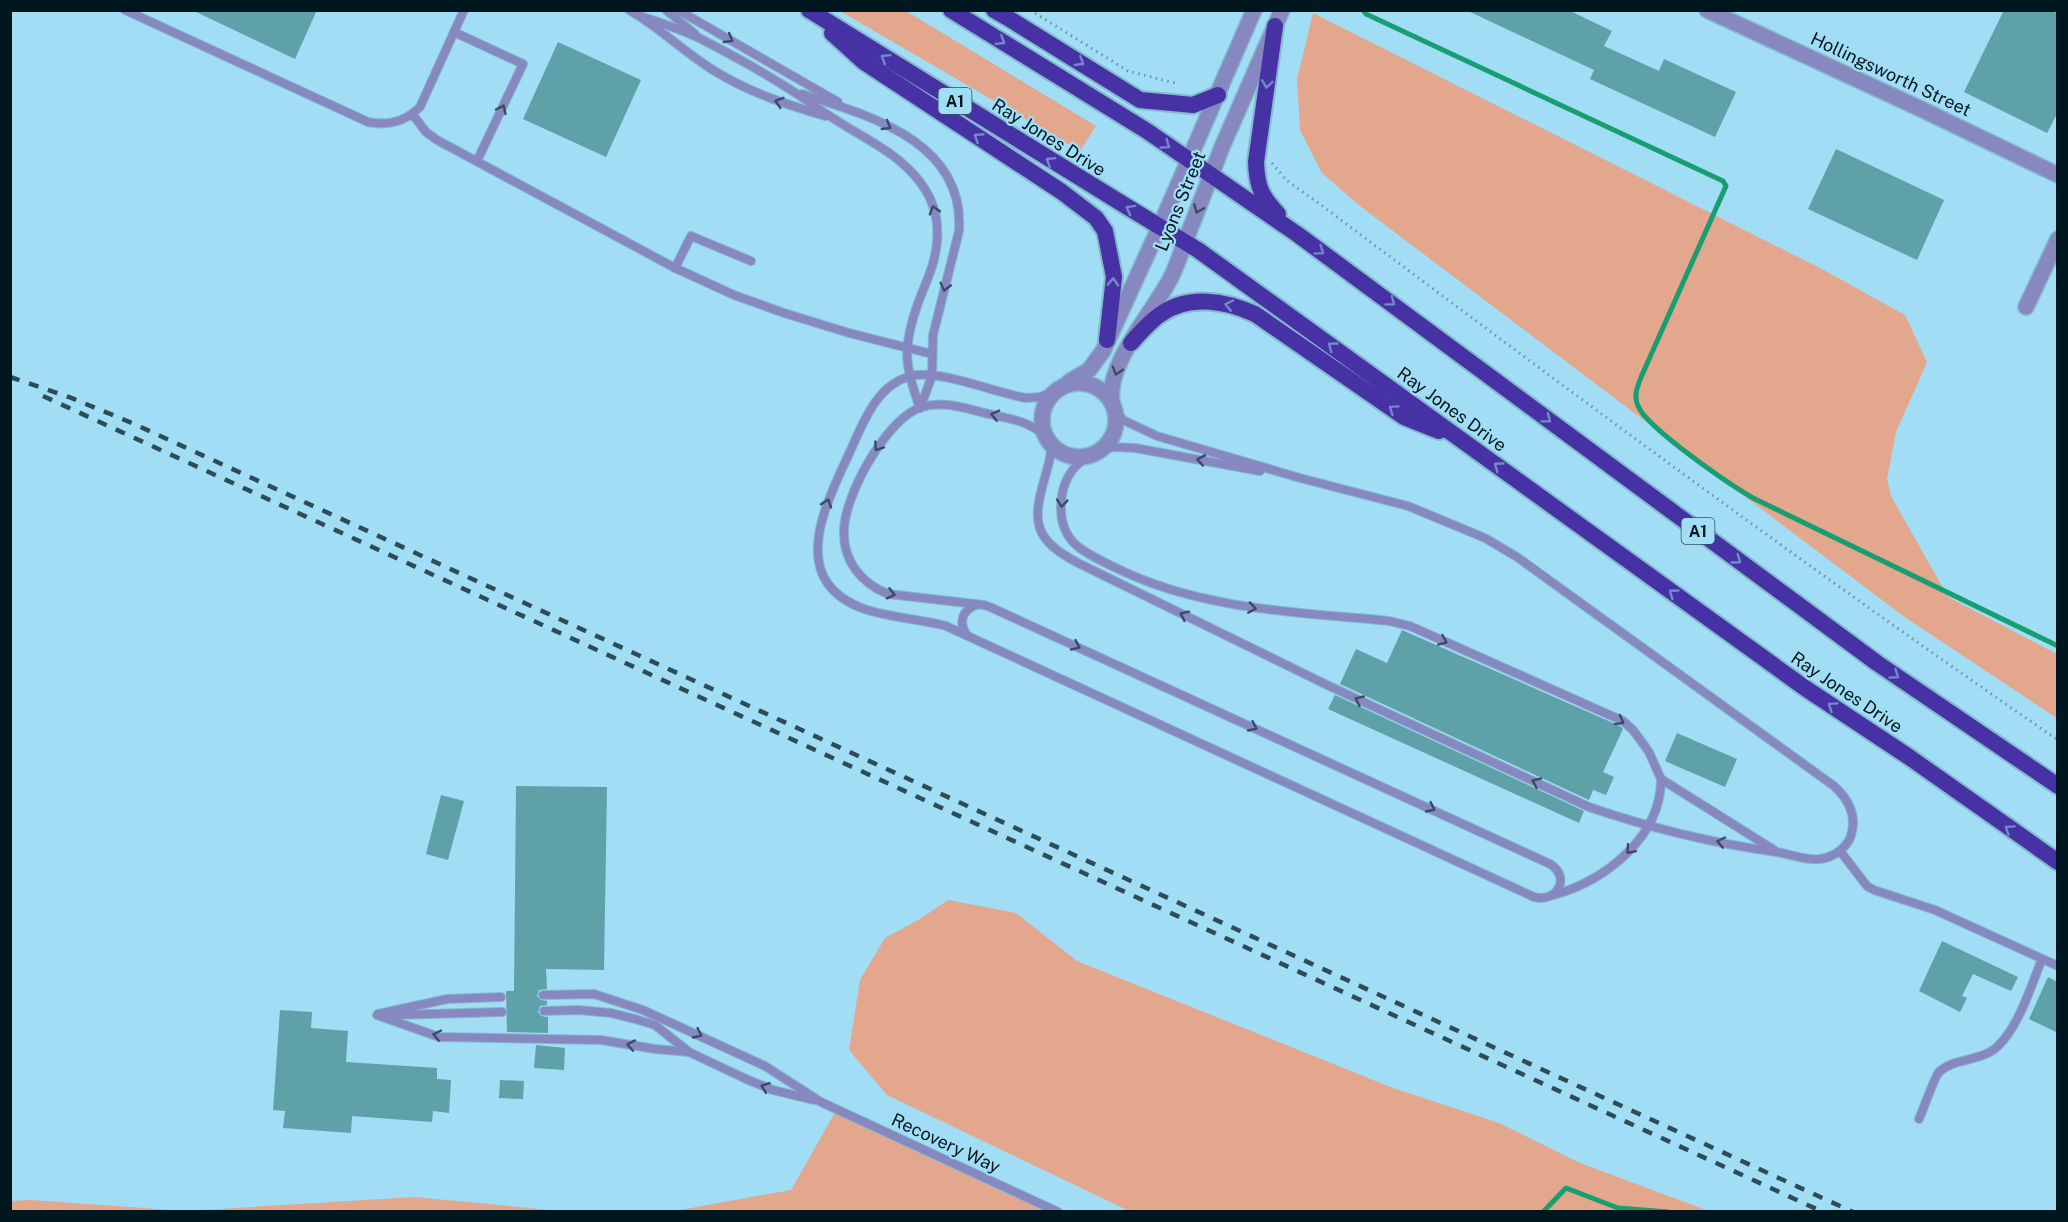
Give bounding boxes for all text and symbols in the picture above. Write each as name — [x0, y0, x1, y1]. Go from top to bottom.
street label: Hollingsworth Street — [1808, 28, 1974, 120]
one-way arrow — [723, 32, 733, 43]
one-way arrow — [995, 34, 1005, 46]
one-way arrow — [881, 53, 891, 65]
one-way arrow — [1074, 55, 1084, 67]
one-way arrow — [1261, 80, 1274, 89]
road number: A1 — [938, 88, 972, 114]
street label: Ray Jones Drive — [988, 94, 1110, 180]
one-way arrow — [774, 97, 785, 109]
one-way arrow — [494, 104, 506, 115]
one-way arrow — [881, 118, 891, 130]
one-way arrow — [974, 132, 984, 144]
one-way arrow — [1159, 138, 1170, 149]
street label: Lyons Street — [1150, 148, 1210, 254]
one-way arrow — [1046, 157, 1057, 168]
one-way arrow — [1193, 202, 1205, 213]
one-way arrow — [929, 205, 941, 216]
one-way arrow — [1126, 205, 1136, 216]
one-way arrow — [1314, 244, 1325, 255]
one-way arrow — [1106, 278, 1119, 287]
one-way arrow — [939, 282, 952, 292]
one-way arrow — [1384, 295, 1395, 306]
one-way arrow — [1224, 299, 1234, 312]
one-way arrow — [1328, 343, 1339, 354]
street label: Ray Jones Drive — [1393, 362, 1511, 456]
one-way arrow — [1112, 365, 1124, 376]
one-way arrow — [1388, 405, 1399, 416]
one-way arrow — [990, 410, 1000, 423]
one-way arrow — [1541, 412, 1552, 423]
one-way arrow — [874, 440, 885, 451]
one-way arrow — [1196, 454, 1206, 467]
one-way arrow — [1493, 462, 1504, 473]
one-way arrow — [820, 498, 833, 509]
one-way arrow — [1056, 498, 1069, 507]
road number: A1 — [1682, 518, 1714, 544]
one-way arrow — [1731, 553, 1742, 564]
one-way arrow — [886, 586, 896, 599]
one-way arrow — [1668, 589, 1679, 600]
one-way arrow — [1247, 601, 1257, 613]
one-way arrow — [1179, 610, 1190, 622]
one-way arrow — [1436, 634, 1447, 646]
one-way arrow — [1069, 639, 1080, 651]
street label: Ray Jones Drive — [1787, 647, 1907, 737]
one-way arrow — [1888, 668, 1899, 679]
one-way arrow — [1355, 695, 1366, 707]
one-way arrow — [1827, 702, 1838, 713]
one-way arrow — [1614, 714, 1624, 725]
one-way arrow — [1247, 720, 1258, 732]
one-way arrow — [1532, 778, 1543, 790]
one-way arrow — [1424, 801, 1435, 813]
one-way arrow — [2005, 825, 2016, 836]
one-way arrow — [1716, 837, 1726, 850]
one-way arrow — [1626, 843, 1637, 853]
one-way arrow — [692, 1027, 703, 1039]
one-way arrow — [432, 1029, 442, 1042]
one-way arrow — [626, 1039, 636, 1052]
one-way arrow — [760, 1081, 771, 1094]
street label: Recovery Way — [888, 1109, 1004, 1177]

